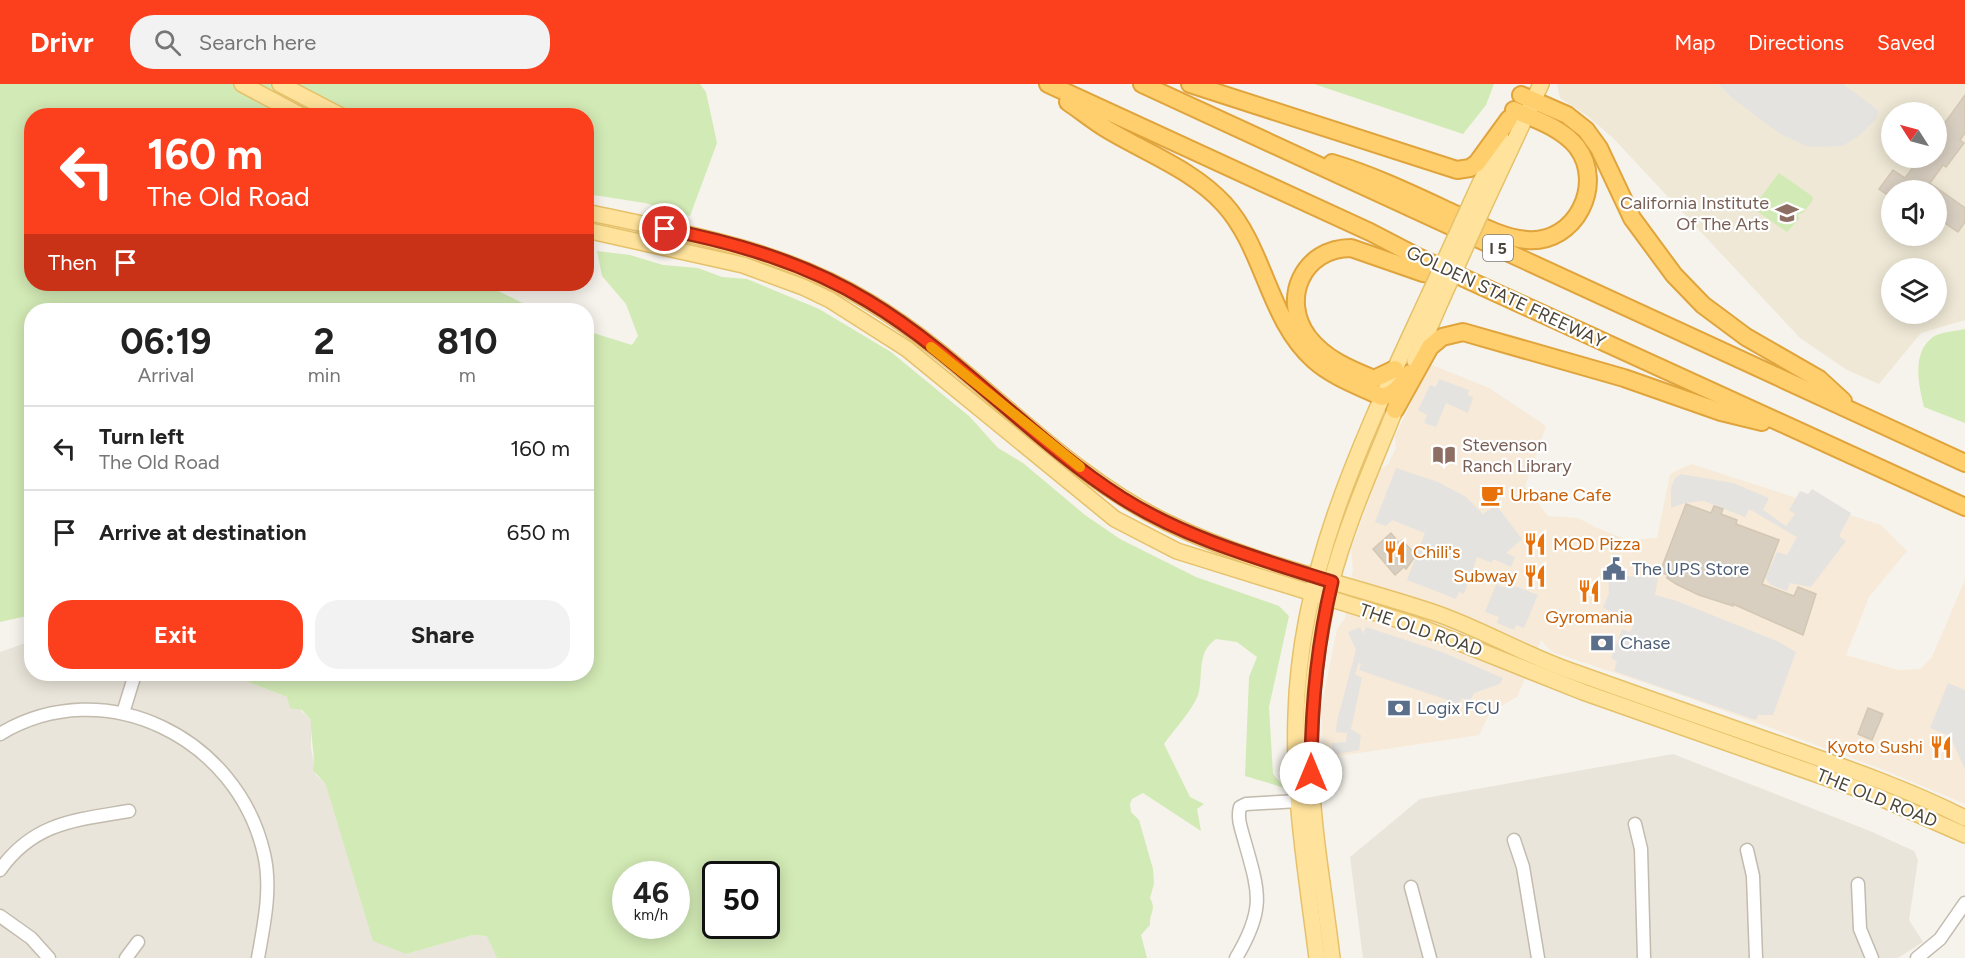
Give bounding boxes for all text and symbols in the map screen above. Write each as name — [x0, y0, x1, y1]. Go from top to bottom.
search box — [130, 15, 550, 69]
text: Drivr — [30, 25, 94, 59]
icon: search — [151, 26, 184, 59]
text: Search here — [199, 29, 316, 56]
text: Map — [1674, 30, 1715, 55]
text: Directions — [1748, 30, 1844, 55]
text: Saved — [1877, 30, 1935, 55]
north arrow — [1881, 102, 1947, 168]
map controls — [1881, 102, 1947, 324]
text: 160 m — [147, 129, 263, 180]
icon: left — [48, 132, 126, 210]
text: The Old Road — [147, 180, 310, 213]
button: sound — [1881, 180, 1947, 246]
place label: California Institute Of The Arts — [1620, 192, 1769, 235]
school or university icon: California Institute Of The Arts — [1774, 200, 1800, 226]
pin — [639, 203, 690, 254]
icon: arrive — [648, 212, 681, 245]
road number: I 5 — [1483, 235, 1513, 261]
street label: GOLDEN STATE FREEWAY — [1403, 241, 1609, 353]
icon: arrive — [109, 246, 142, 279]
text: Then — [48, 249, 97, 276]
button: layers — [1881, 258, 1947, 324]
text: 06:19 — [120, 320, 211, 363]
text: 2 — [314, 320, 335, 363]
text: 810 — [437, 320, 498, 363]
text: Arrival — [138, 363, 194, 387]
text: min — [308, 363, 341, 387]
text: m — [459, 363, 476, 387]
text: Turn left — [99, 423, 185, 450]
icon: left — [48, 432, 81, 465]
place label: Stevenson Ranch Library — [1462, 434, 1572, 477]
text: 160 m — [510, 435, 570, 462]
library icon: Stevenson Ranch Library — [1431, 442, 1457, 468]
text: The Old Road — [99, 450, 220, 474]
cafe icon: Urbane Cafe — [1479, 482, 1505, 508]
place label: Urbane Cafe — [1510, 484, 1612, 506]
icon: arrive — [48, 516, 81, 549]
text: Arrive at destination — [99, 519, 307, 546]
text: 650 m — [507, 519, 570, 546]
restaurant icon: MOD Pizza — [1522, 531, 1548, 557]
place label: MOD Pizza — [1553, 533, 1640, 555]
restaurant icon: Chili's — [1382, 539, 1408, 565]
place label: Chili's — [1413, 541, 1460, 563]
public building icon: The UPS Store — [1601, 556, 1627, 582]
place label: The UPS Store — [1632, 558, 1749, 580]
restaurant icon: Subway — [1522, 563, 1548, 589]
place label: Subway — [1453, 565, 1518, 587]
restaurant icon: Gyromania — [1576, 578, 1602, 604]
street label: THE OLD ROAD — [1357, 599, 1485, 661]
button: Exit — [48, 600, 303, 669]
button: Share — [315, 600, 570, 669]
place label: Gyromania — [1545, 606, 1633, 628]
bank icon: Chase — [1589, 630, 1615, 656]
place label: Chase — [1620, 632, 1671, 654]
bank icon: Logix FCU — [1386, 695, 1412, 721]
place label: Logix FCU — [1417, 697, 1500, 719]
restaurant icon: Kyoto Sushi — [1928, 734, 1954, 760]
place label: Kyoto Sushi — [1827, 736, 1923, 758]
position arrow — [1279, 741, 1343, 805]
street label: THE OLD ROAD — [1813, 764, 1941, 832]
speed limit sign: 50 — [702, 861, 780, 939]
text: 46 — [633, 874, 669, 911]
text: km/h — [634, 906, 668, 924]

